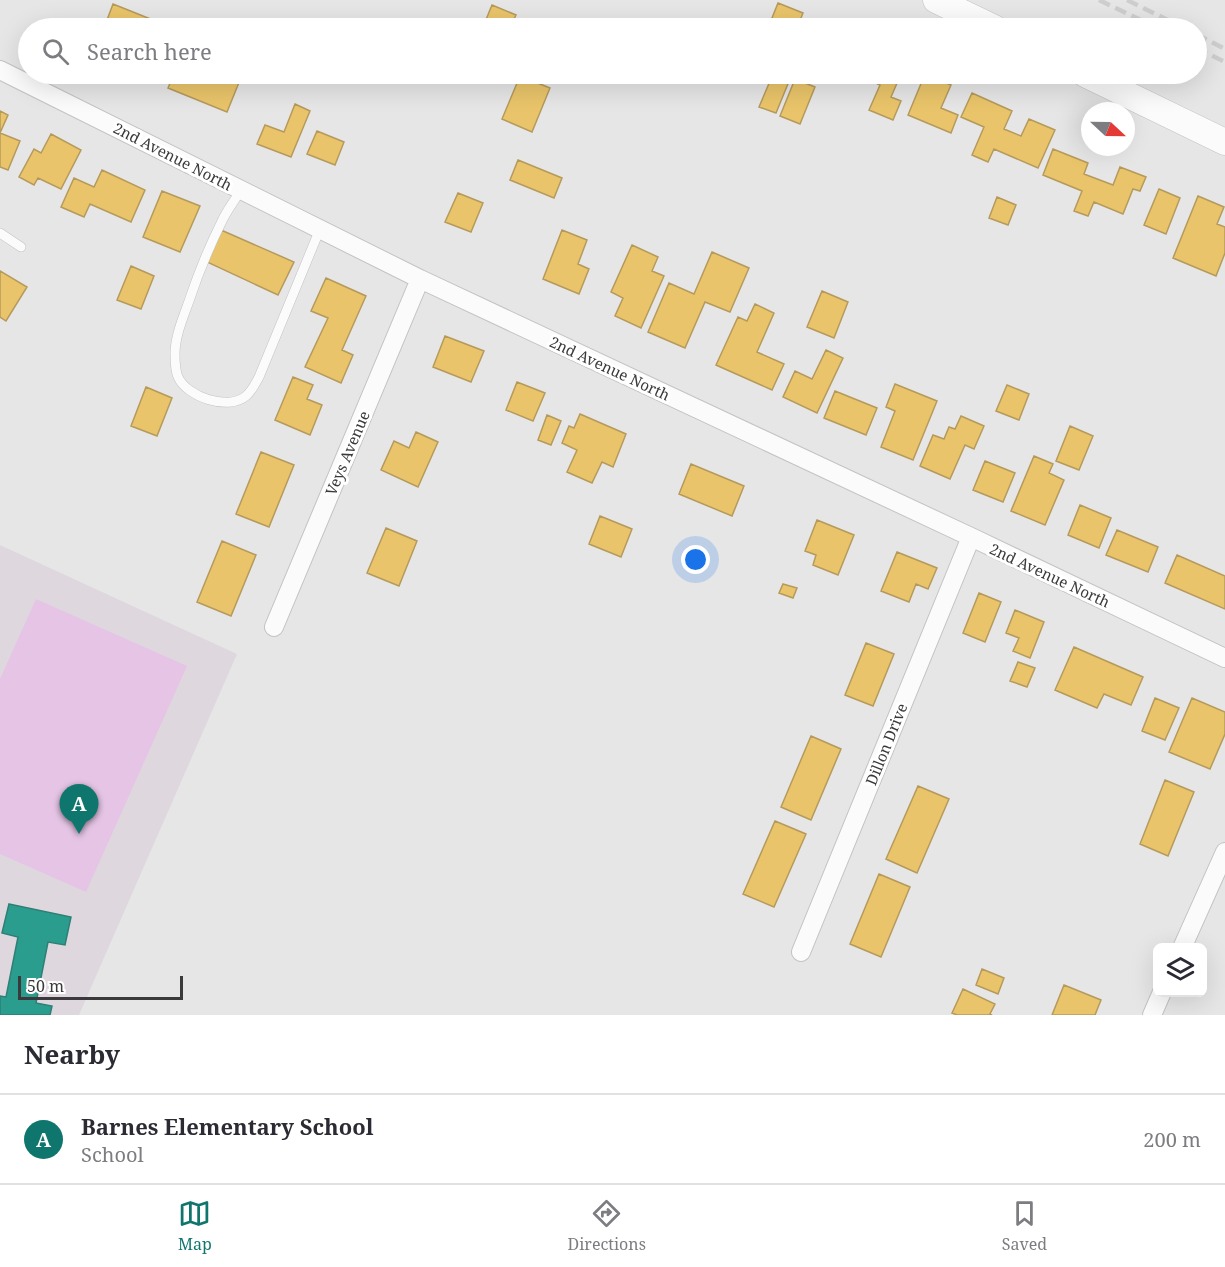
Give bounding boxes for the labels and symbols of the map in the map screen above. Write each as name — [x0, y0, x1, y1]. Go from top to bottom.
north arrow — [1081, 102, 1135, 156]
street label: 2nd Avenue North — [110, 117, 236, 195]
street label: 2nd Avenue North — [547, 331, 674, 405]
street label: Veys Avenue — [320, 408, 374, 498]
street label: 2nd Avenue North — [987, 538, 1114, 612]
your location — [681, 545, 710, 574]
street label: Dillon Drive — [860, 700, 912, 788]
pin: A — [60, 784, 98, 834]
scale bar — [18, 973, 183, 1000]

